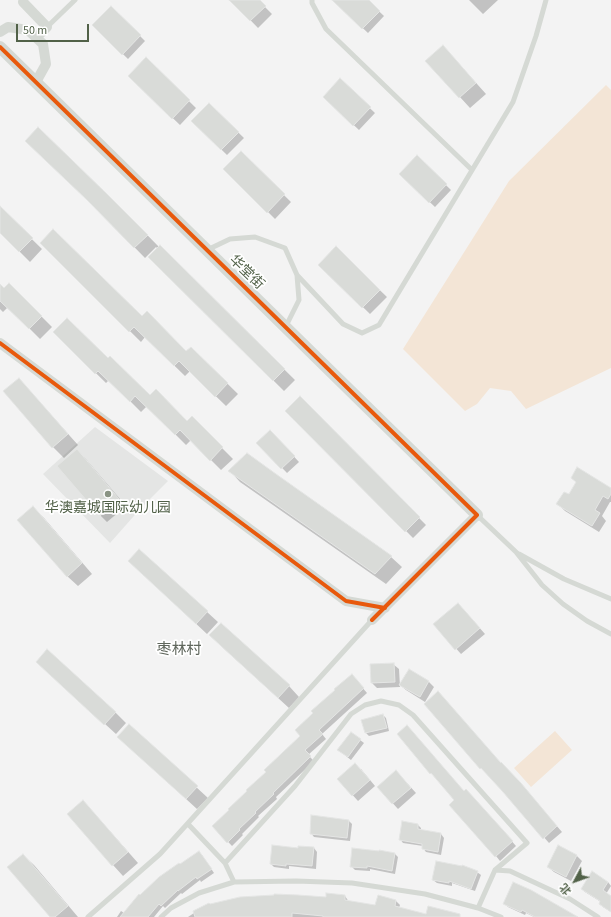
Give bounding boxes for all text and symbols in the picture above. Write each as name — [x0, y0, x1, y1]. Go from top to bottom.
scale bar — [18, 16, 91, 42]
text: 50 m — [23, 22, 47, 39]
street label: 华堂街 — [225, 252, 267, 294]
marker: 华澳嘉城国际幼儿园 — [103, 489, 113, 499]
place label: 华澳嘉城国际幼儿园 — [45, 501, 171, 517]
district label: 枣林村 — [157, 642, 201, 660]
north arrow — [555, 861, 595, 901]
text: 北 — [556, 880, 575, 898]

